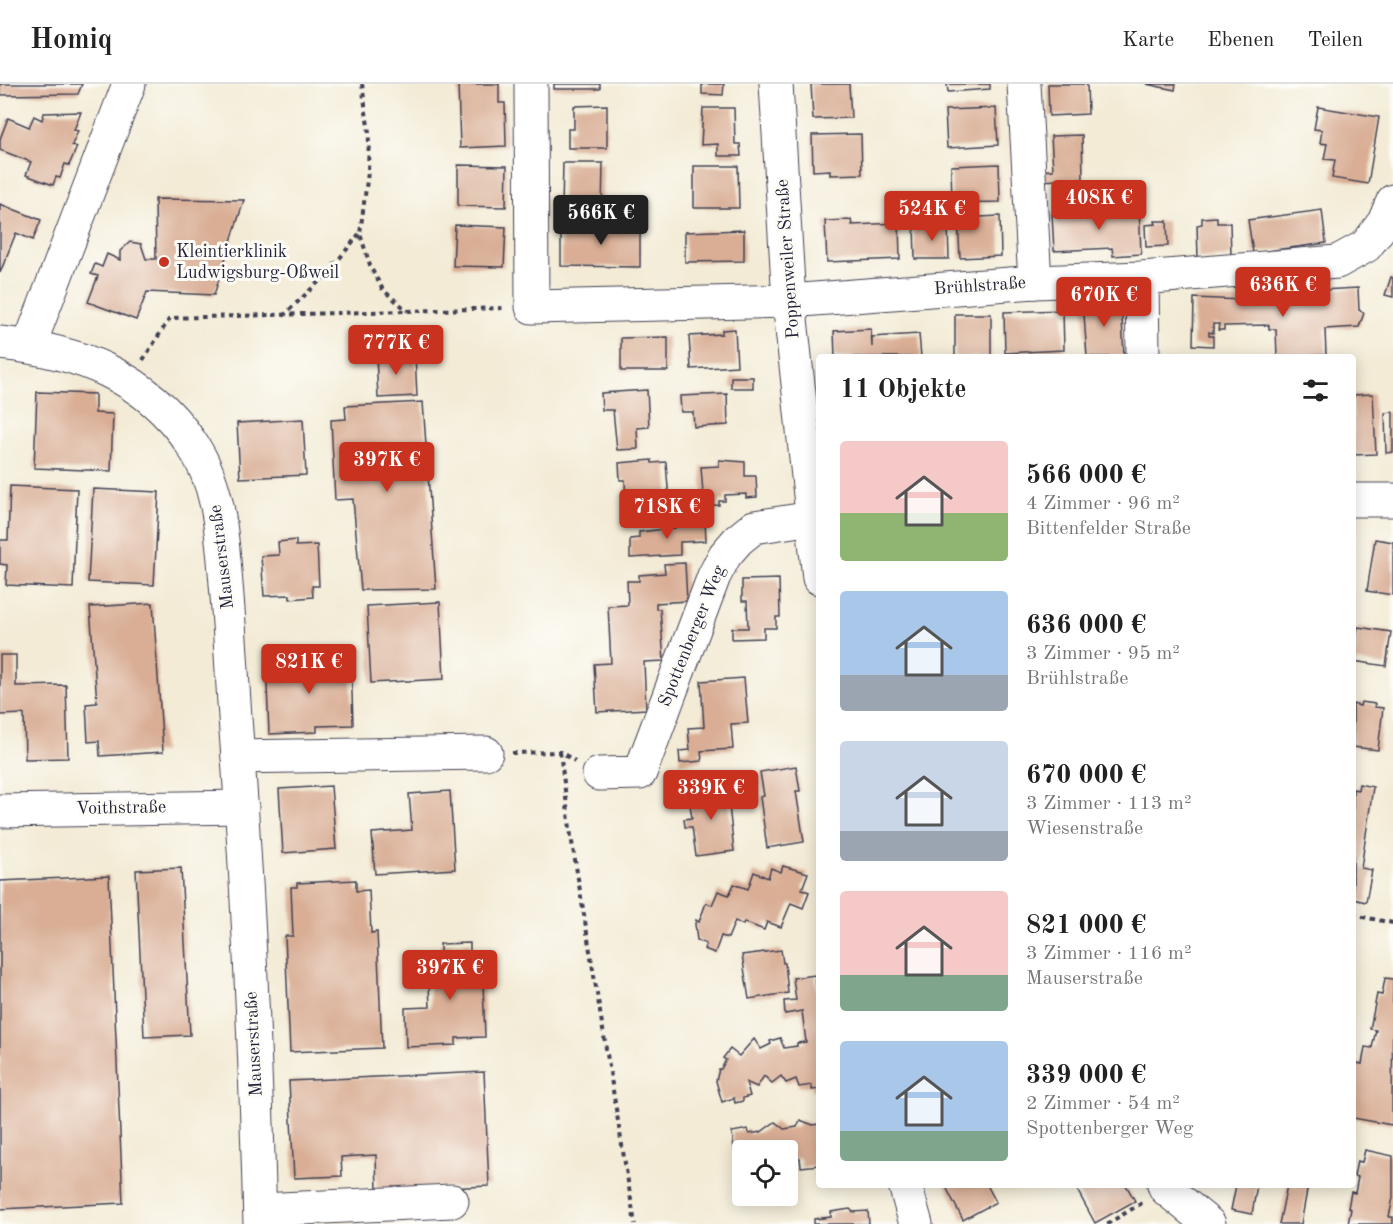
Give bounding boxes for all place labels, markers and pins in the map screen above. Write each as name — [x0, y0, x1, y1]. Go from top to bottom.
pin: 408K € — [1050, 180, 1148, 231]
pin: 524K € — [883, 191, 981, 242]
pin: 566K € — [552, 195, 650, 246]
place label: Kleintierklinik Ludwigsburg-Oßweil — [176, 243, 339, 282]
marker: Kleintierklinik Ludwigsburg-Oßweil — [157, 255, 171, 269]
pin: 636K € — [1234, 267, 1332, 318]
pin: 670K € — [1055, 277, 1153, 328]
pin: 777K € — [347, 325, 445, 376]
pin: 397K € — [338, 442, 436, 493]
pin: 718K € — [618, 489, 716, 540]
pin: 821K € — [260, 644, 358, 695]
pin: 339K € — [662, 770, 760, 821]
pin: 397K € — [401, 950, 499, 1001]

